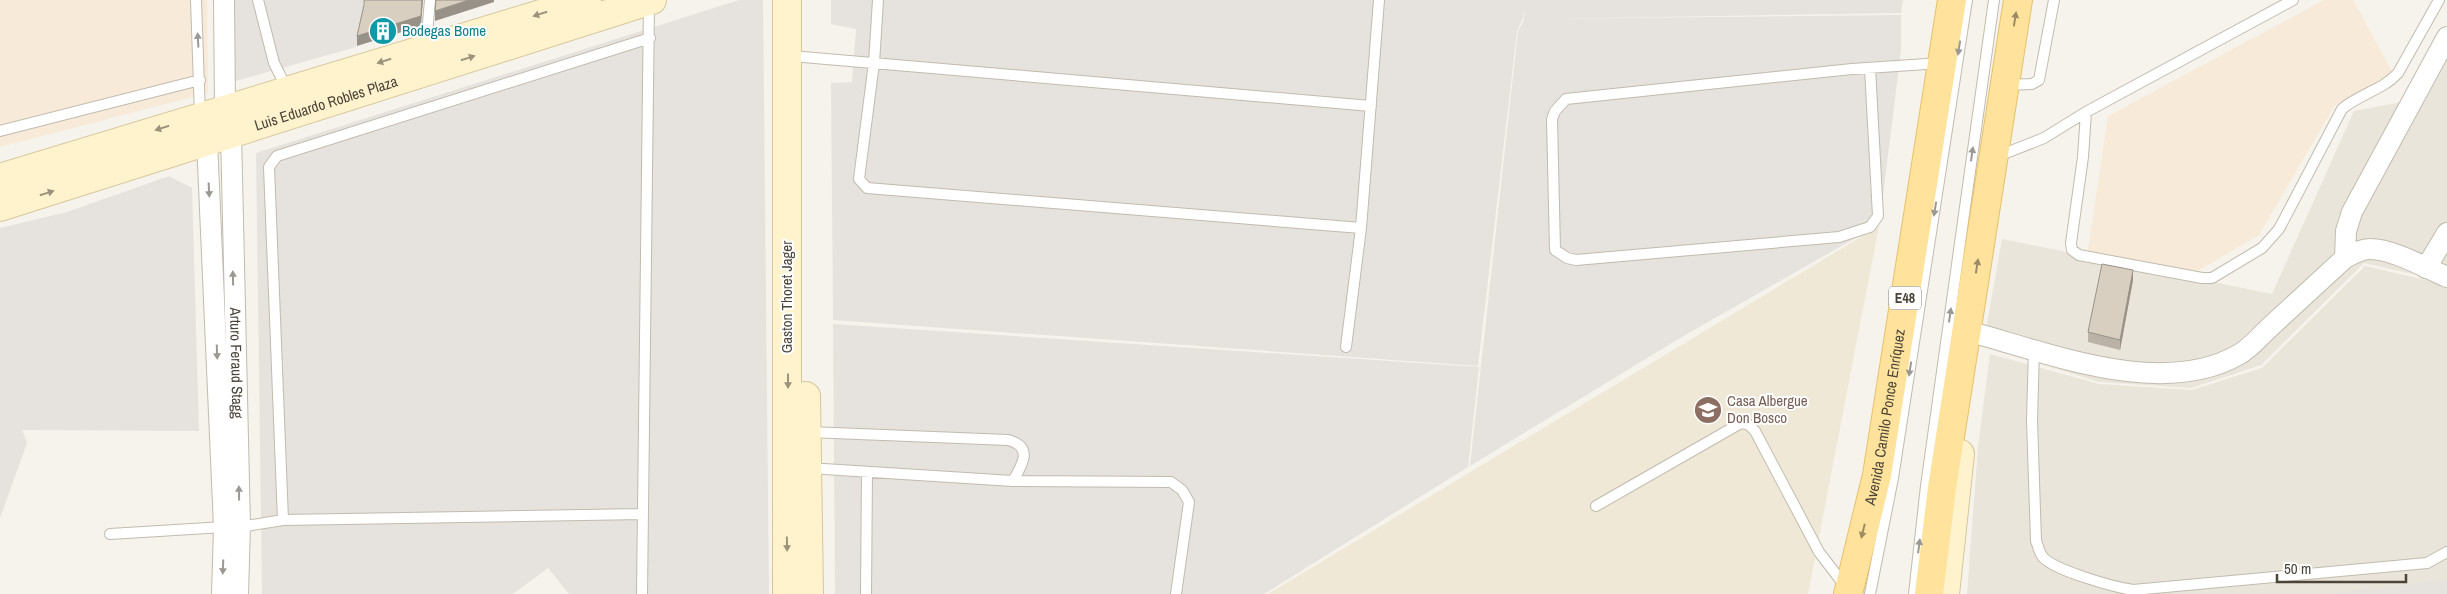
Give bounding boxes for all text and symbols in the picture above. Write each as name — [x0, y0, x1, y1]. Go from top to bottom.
one-way arrow — [2011, 10, 2019, 26]
one-way arrow — [533, 11, 548, 18]
building icon: Bodegas Bome — [368, 16, 398, 46]
place label: Bodegas Bome — [402, 20, 486, 41]
one-way arrow — [194, 32, 202, 48]
one-way arrow — [1955, 41, 1963, 57]
one-way arrow — [461, 53, 476, 61]
one-way arrow — [377, 57, 392, 65]
street label: Luis Eduardo Robles Plaza — [252, 70, 400, 136]
one-way arrow — [154, 124, 169, 132]
one-way arrow — [1969, 146, 1977, 162]
one-way arrow — [206, 182, 214, 198]
one-way arrow — [39, 189, 54, 197]
one-way arrow — [1930, 201, 1938, 217]
street label: Gaston Thoret Jager — [776, 241, 797, 353]
one-way arrow — [1974, 257, 1982, 273]
one-way arrow — [229, 270, 237, 286]
road number: E48 — [1889, 286, 1921, 310]
street label: Arturo Feraud Stagg — [225, 306, 249, 419]
one-way arrow — [1946, 307, 1954, 323]
street label: Avenida Camilo Ponce Enríquez — [1859, 327, 1910, 508]
one-way arrow — [213, 344, 221, 360]
one-way arrow — [1906, 362, 1914, 378]
one-way arrow — [784, 373, 792, 389]
place label: Casa Albergue Don Bosco — [1727, 390, 1808, 428]
school or university icon: Casa Albergue Don Bosco — [1693, 395, 1723, 425]
one-way arrow — [235, 485, 243, 501]
one-way arrow — [1859, 524, 1867, 539]
one-way arrow — [783, 536, 791, 552]
one-way arrow — [1915, 537, 1923, 553]
scale bar — [2277, 552, 2406, 584]
text: 50 m — [2284, 558, 2311, 579]
one-way arrow — [219, 559, 227, 575]

